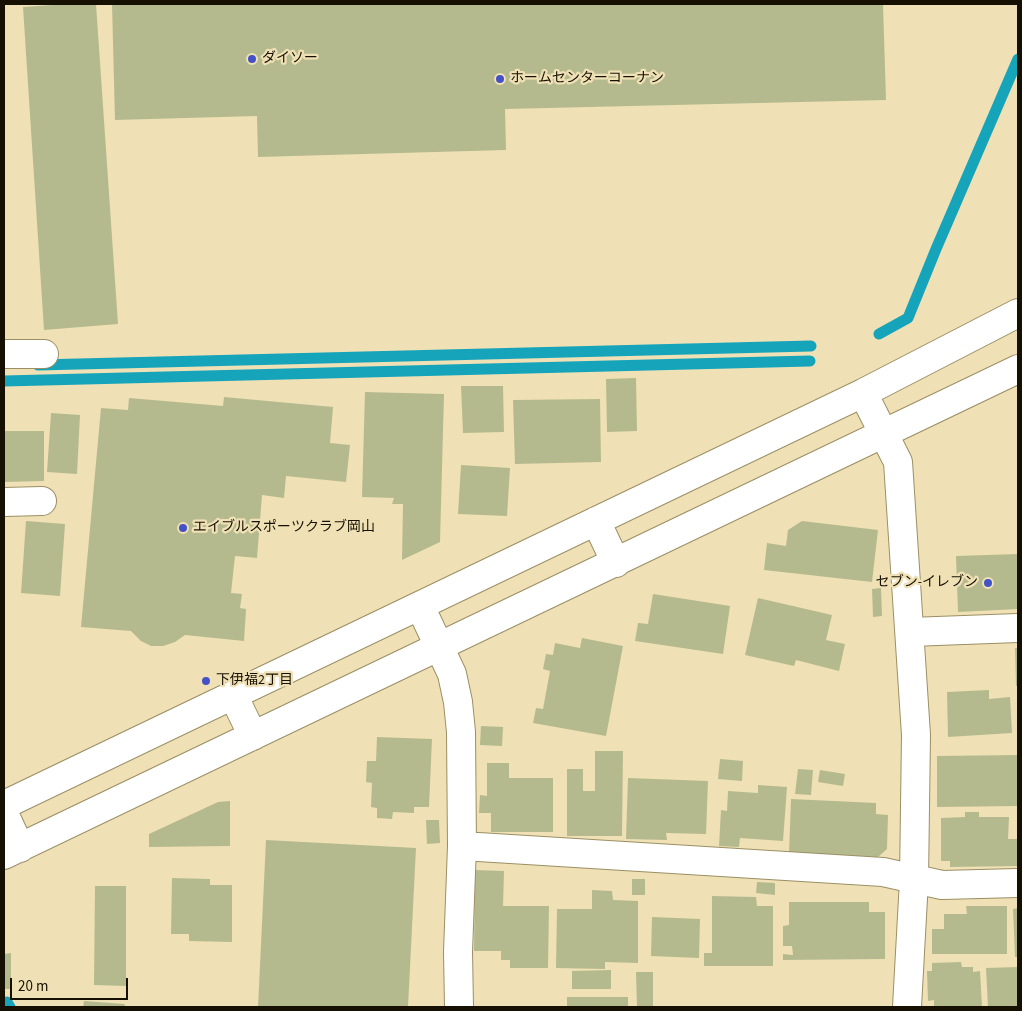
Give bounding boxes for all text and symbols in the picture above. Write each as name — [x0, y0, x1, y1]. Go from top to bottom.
place label: ダイソー — [262, 51, 318, 67]
marker: ダイソー — [246, 53, 258, 65]
place label: ホームセンターコーナン — [510, 71, 664, 87]
marker: ホームセンターコーナン — [494, 73, 506, 85]
place label: エイブルスポーツクラブ岡山 — [193, 520, 375, 536]
marker: エイブルスポーツクラブ岡山 — [177, 522, 189, 534]
place label: セブン-イレブン — [876, 575, 978, 591]
marker: セブン-イレブン — [982, 577, 994, 589]
place label: 下伊福2丁目 — [216, 673, 293, 689]
marker: 下伊福2丁目 — [200, 675, 212, 687]
scale bar — [12, 968, 130, 1000]
text: 20 m — [18, 976, 48, 997]

